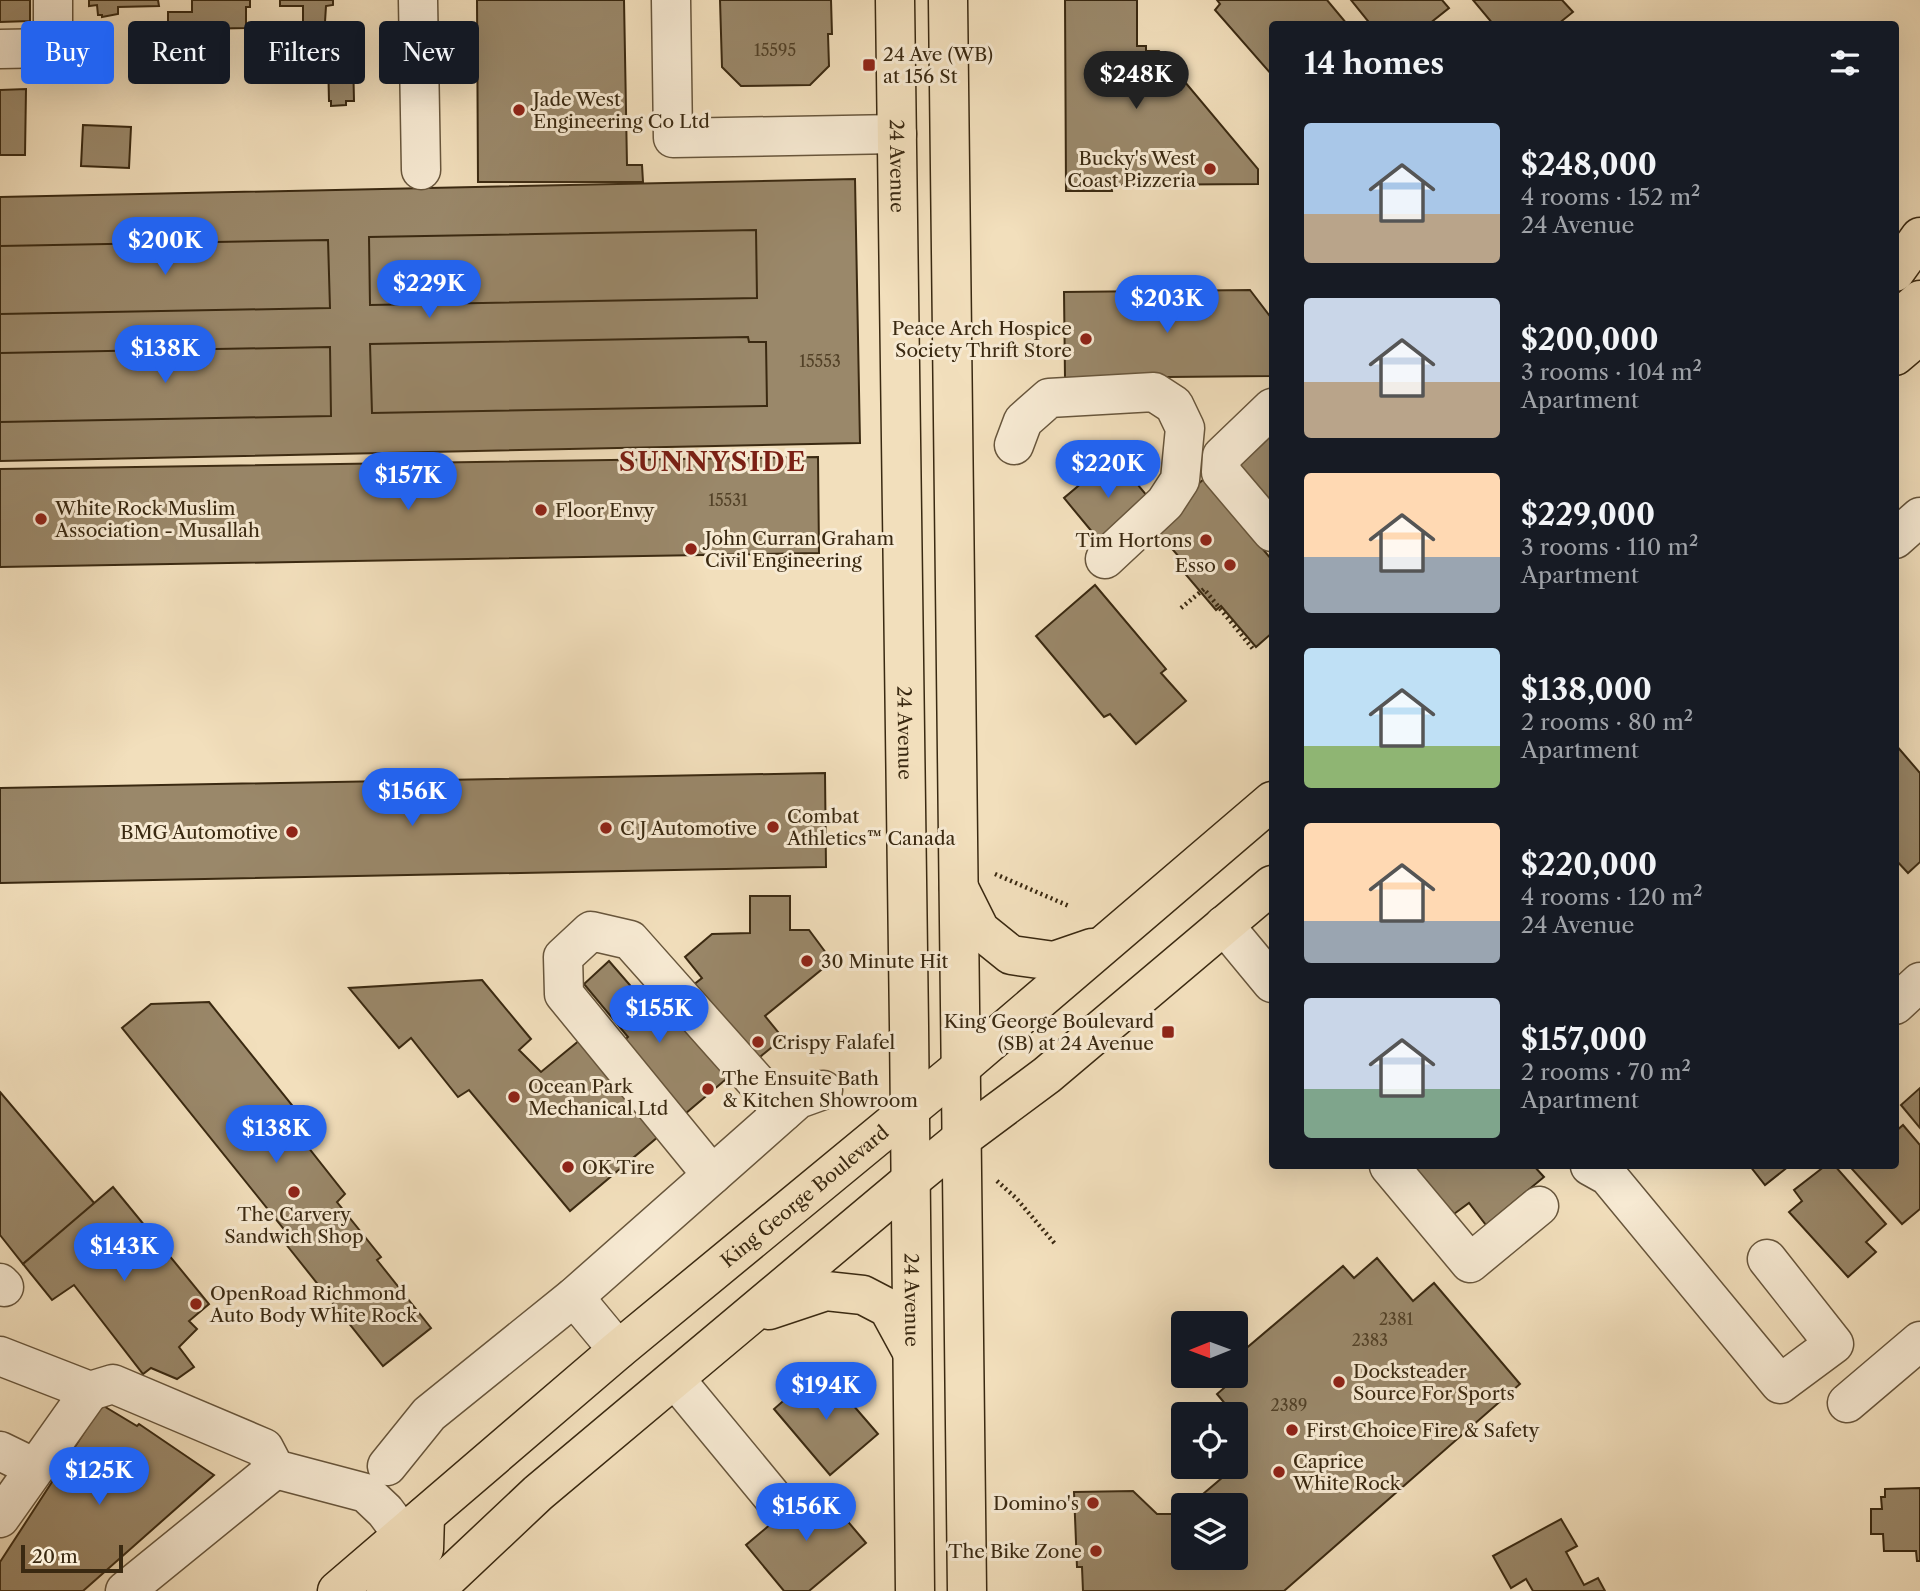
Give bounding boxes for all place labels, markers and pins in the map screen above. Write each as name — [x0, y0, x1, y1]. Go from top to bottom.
place label: 24 Ave (WB) at 156 St — [883, 43, 993, 88]
pin: $248K — [1087, 52, 1185, 111]
marker: 24 Ave (WB) at 156 St — [861, 57, 877, 73]
place label: Jade West Engineering Co Ltd — [530, 88, 710, 133]
marker: Jade West Engineering Co Ltd — [511, 102, 527, 118]
place label: Bucky's West Coast Pizzeria — [1067, 147, 1196, 192]
marker: Bucky's West Coast Pizzeria — [1202, 161, 1218, 177]
pin: $200K — [116, 218, 214, 277]
pin: $229K — [380, 260, 478, 320]
pin: $203K — [1118, 276, 1216, 335]
place label: Peace Arch Hospice Society Thrift Store — [892, 317, 1072, 362]
pin: $138K — [116, 326, 214, 385]
marker: Peace Arch Hospice Society Thrift Store — [1078, 331, 1094, 347]
pin: $220K — [1059, 440, 1157, 500]
pin: $157K — [359, 452, 457, 512]
place label: White Rock Muslim Association - Musallah — [54, 497, 260, 542]
place label: Floor Envy — [555, 499, 655, 522]
marker: Floor Envy — [533, 502, 549, 518]
marker: White Rock Muslim Association - Musallah — [33, 511, 49, 527]
place label: John Curran Graham Civil Engineering — [702, 527, 894, 572]
place label: Tim Hortons — [1076, 529, 1192, 552]
marker: Tim Hortons — [1198, 532, 1214, 548]
marker: John Curran Graham Civil Engineering — [683, 541, 699, 557]
place label: Esso — [1175, 554, 1216, 577]
marker: Esso — [1222, 557, 1238, 573]
pin: $156K — [363, 768, 461, 828]
place label: Combat Athletics™ Canada — [786, 805, 956, 850]
place label: C J Automotive — [620, 817, 757, 840]
marker: Combat Athletics™ Canada — [765, 819, 781, 835]
marker: C J Automotive — [598, 820, 614, 836]
place label: BMG Automotive — [120, 821, 278, 844]
marker: BMG Automotive — [284, 824, 300, 840]
place label: 30 Minute Hit — [821, 950, 949, 973]
marker: 30 Minute Hit — [799, 953, 815, 969]
pin: $155K — [610, 986, 708, 1045]
place label: King George Boulevard (SB) at 24 Avenue — [944, 1010, 1154, 1055]
marker: King George Boulevard (SB) at 24 Avenue — [1160, 1024, 1176, 1040]
place label: Crispy Falafel — [772, 1031, 896, 1054]
marker: Crispy Falafel — [750, 1034, 766, 1050]
place label: The Ensuite Bath & Kitchen Showroom — [722, 1067, 918, 1112]
place label: Ocean Park Mechanical Ltd — [528, 1075, 669, 1120]
marker: The Ensuite Bath & Kitchen Showroom — [700, 1081, 716, 1097]
marker: Ocean Park Mechanical Ltd — [506, 1089, 522, 1105]
pin: $138K — [227, 1106, 325, 1165]
place label: OK Tire — [582, 1156, 655, 1179]
marker: OK Tire — [560, 1159, 576, 1175]
marker: The Carvery Sandwich Shop — [286, 1184, 302, 1200]
place label: The Carvery Sandwich Shop — [224, 1203, 364, 1248]
pin: $143K — [75, 1224, 173, 1283]
place label: OpenRoad Richmond Auto Body White Rock — [209, 1282, 418, 1327]
marker: OpenRoad Richmond Auto Body White Rock — [188, 1296, 204, 1312]
place label: Docksteader Source For Sports — [1353, 1360, 1515, 1405]
pin: $194K — [777, 1362, 875, 1422]
marker: Docksteader Source For Sports — [1331, 1374, 1347, 1390]
place label: First Choice Fire & Safety — [1306, 1419, 1540, 1442]
marker: First Choice Fire & Safety — [1284, 1422, 1300, 1438]
pin: $125K — [50, 1448, 148, 1507]
place label: Caprice White Rock — [1292, 1450, 1402, 1495]
marker: Caprice White Rock — [1271, 1464, 1287, 1480]
pin: $156K — [757, 1484, 855, 1543]
place label: Domino's — [993, 1492, 1079, 1515]
marker: Domino's — [1085, 1495, 1101, 1511]
place label: The Bike Zone — [948, 1540, 1082, 1563]
marker: The Bike Zone — [1088, 1543, 1104, 1559]

